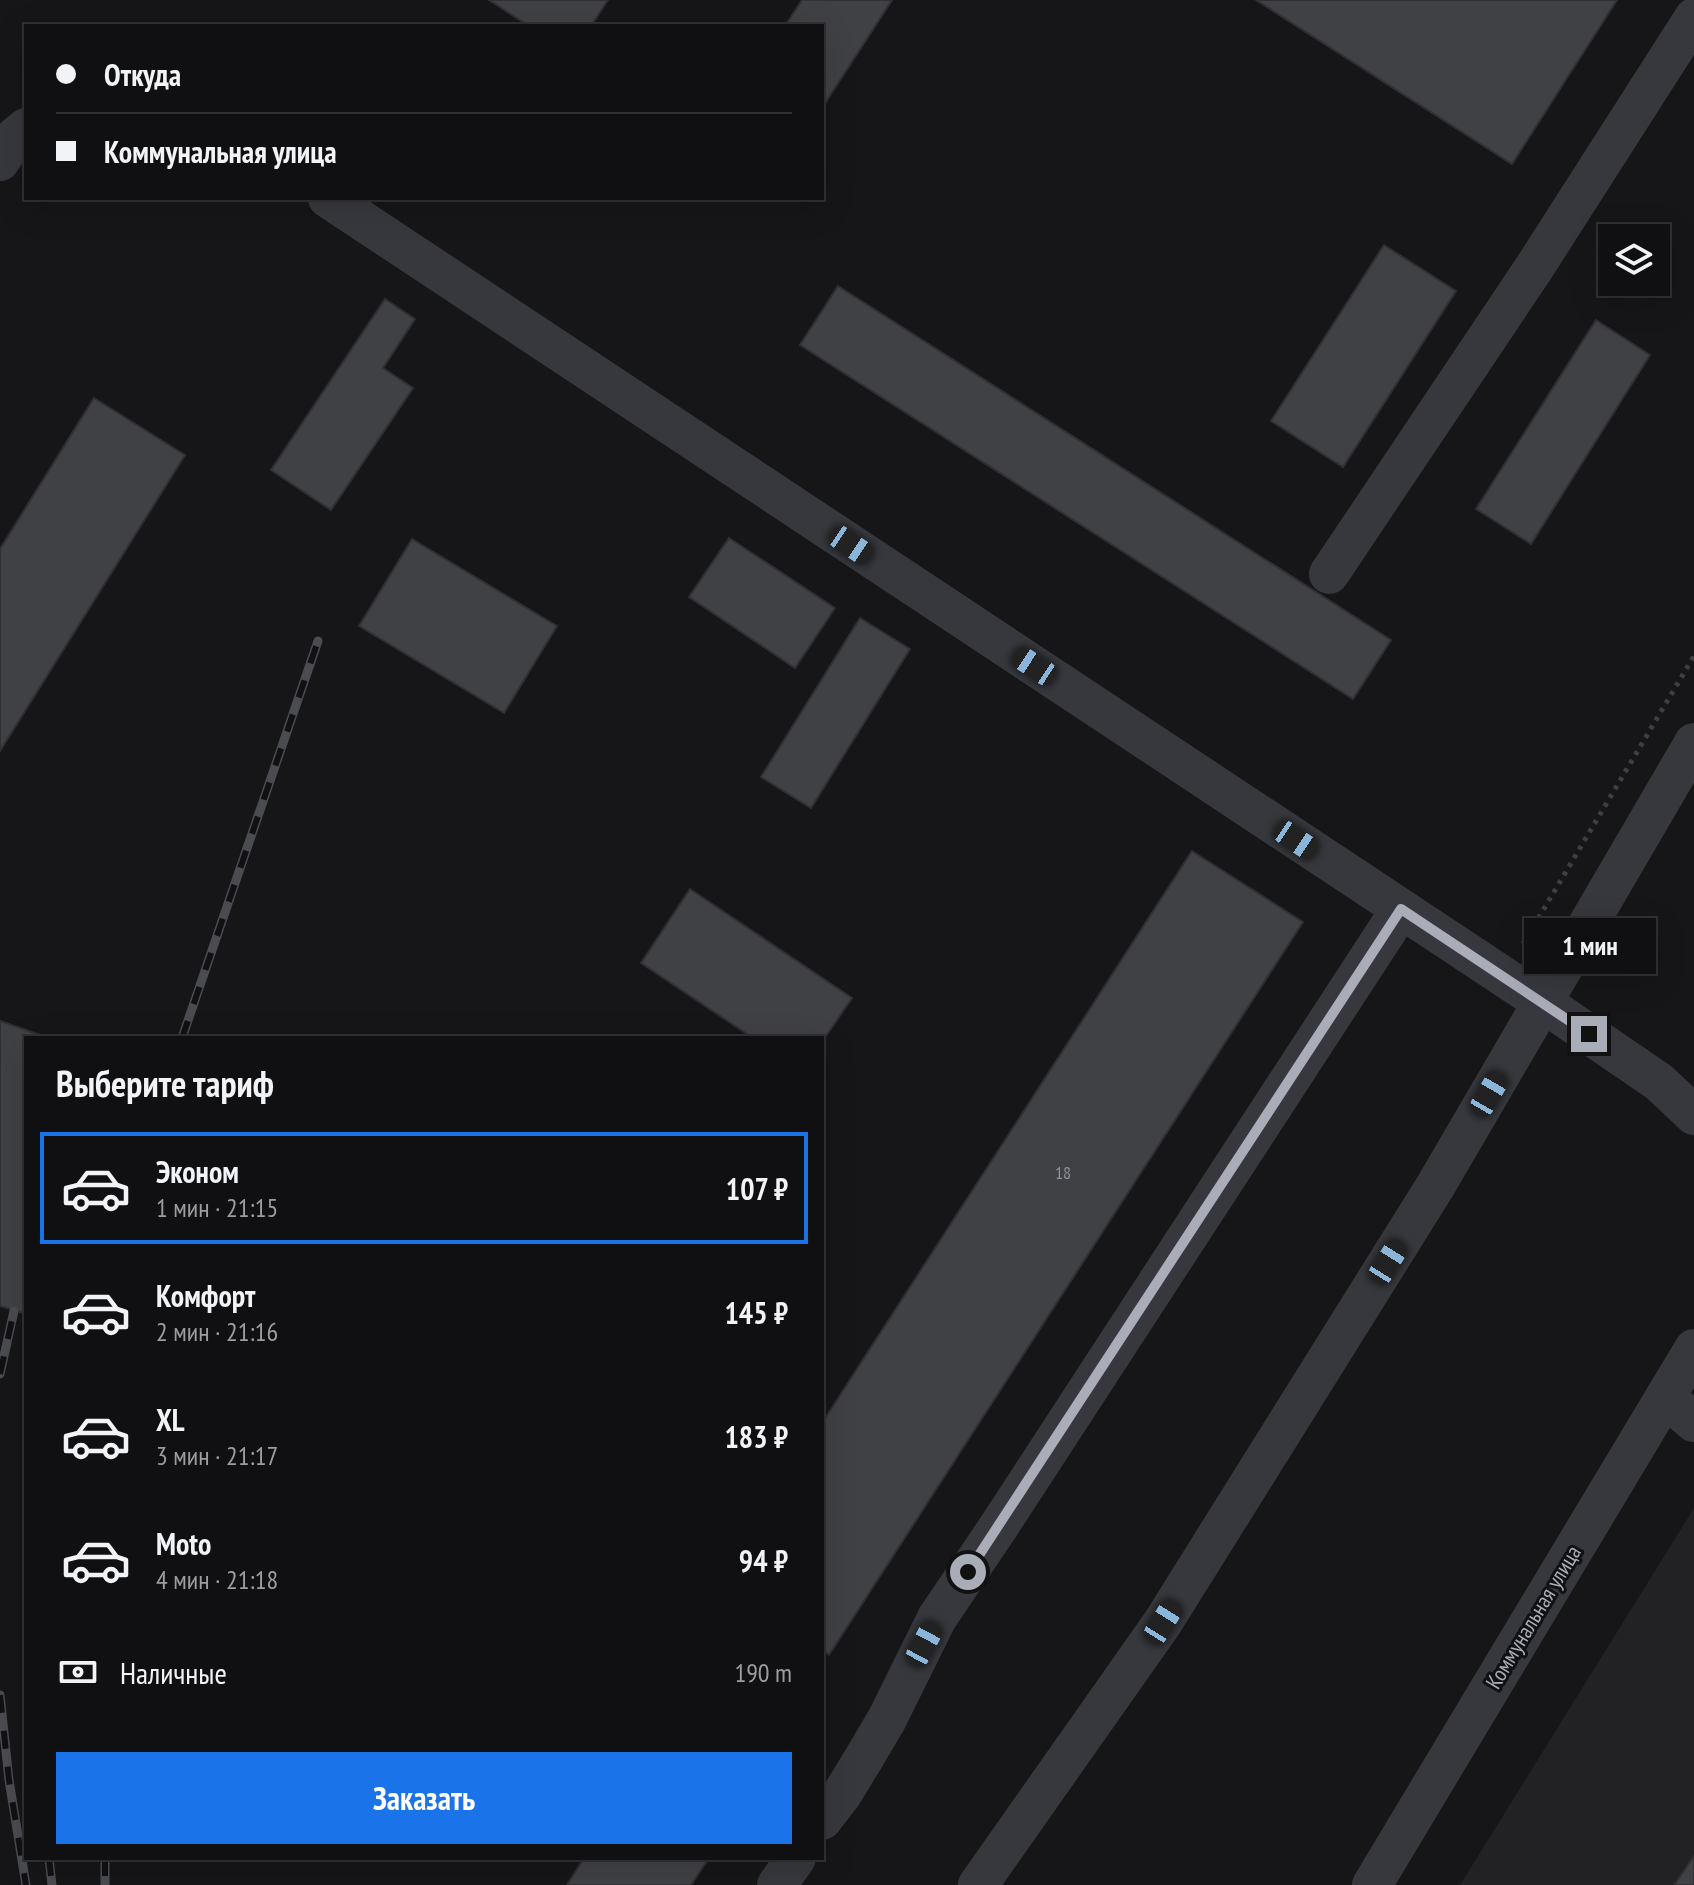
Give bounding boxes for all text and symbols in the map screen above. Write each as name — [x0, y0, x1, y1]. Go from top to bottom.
text: Откуда — [104, 55, 181, 94]
text: Коммунальная улица — [104, 132, 337, 171]
map controls — [1598, 224, 1670, 296]
button: layers — [1598, 224, 1670, 296]
car — [824, 522, 878, 568]
car — [1007, 643, 1061, 689]
car — [1269, 817, 1323, 863]
callout: 1 мин — [1523, 918, 1655, 974]
text: 1 мин — [1562, 929, 1618, 962]
route end — [1571, 1016, 1607, 1052]
text: Выберите тариф — [56, 1060, 274, 1107]
car — [1467, 1067, 1511, 1121]
icon: car — [60, 1152, 132, 1224]
text: Эконом — [156, 1152, 239, 1191]
house number: 18 — [1055, 1161, 1071, 1184]
text: 107 ₽ — [726, 1169, 788, 1208]
text: 1 мин · 21:15 — [156, 1191, 278, 1224]
car — [1365, 1235, 1411, 1289]
icon: car — [60, 1276, 132, 1348]
text: Комфорт — [156, 1276, 255, 1315]
text: 145 ₽ — [724, 1293, 788, 1332]
text: 2 мин · 21:16 — [156, 1315, 278, 1348]
icon: car — [60, 1400, 132, 1472]
text: XL — [156, 1400, 185, 1439]
text: 183 ₽ — [724, 1417, 788, 1456]
text: 3 мин · 21:17 — [156, 1439, 278, 1472]
icon: car — [60, 1524, 132, 1596]
text: Moto — [156, 1524, 211, 1563]
street label: Коммунальная улица — [1479, 1540, 1587, 1694]
text: 94 ₽ — [739, 1541, 788, 1580]
route start — [950, 1554, 986, 1590]
text: 4 мин · 21:18 — [156, 1563, 278, 1596]
car — [1140, 1595, 1186, 1649]
car — [902, 1617, 946, 1671]
icon: cash — [56, 1650, 100, 1694]
text: Наличные — [120, 1653, 227, 1692]
text: 190 m — [734, 1656, 792, 1689]
button: Заказать — [56, 1752, 792, 1844]

